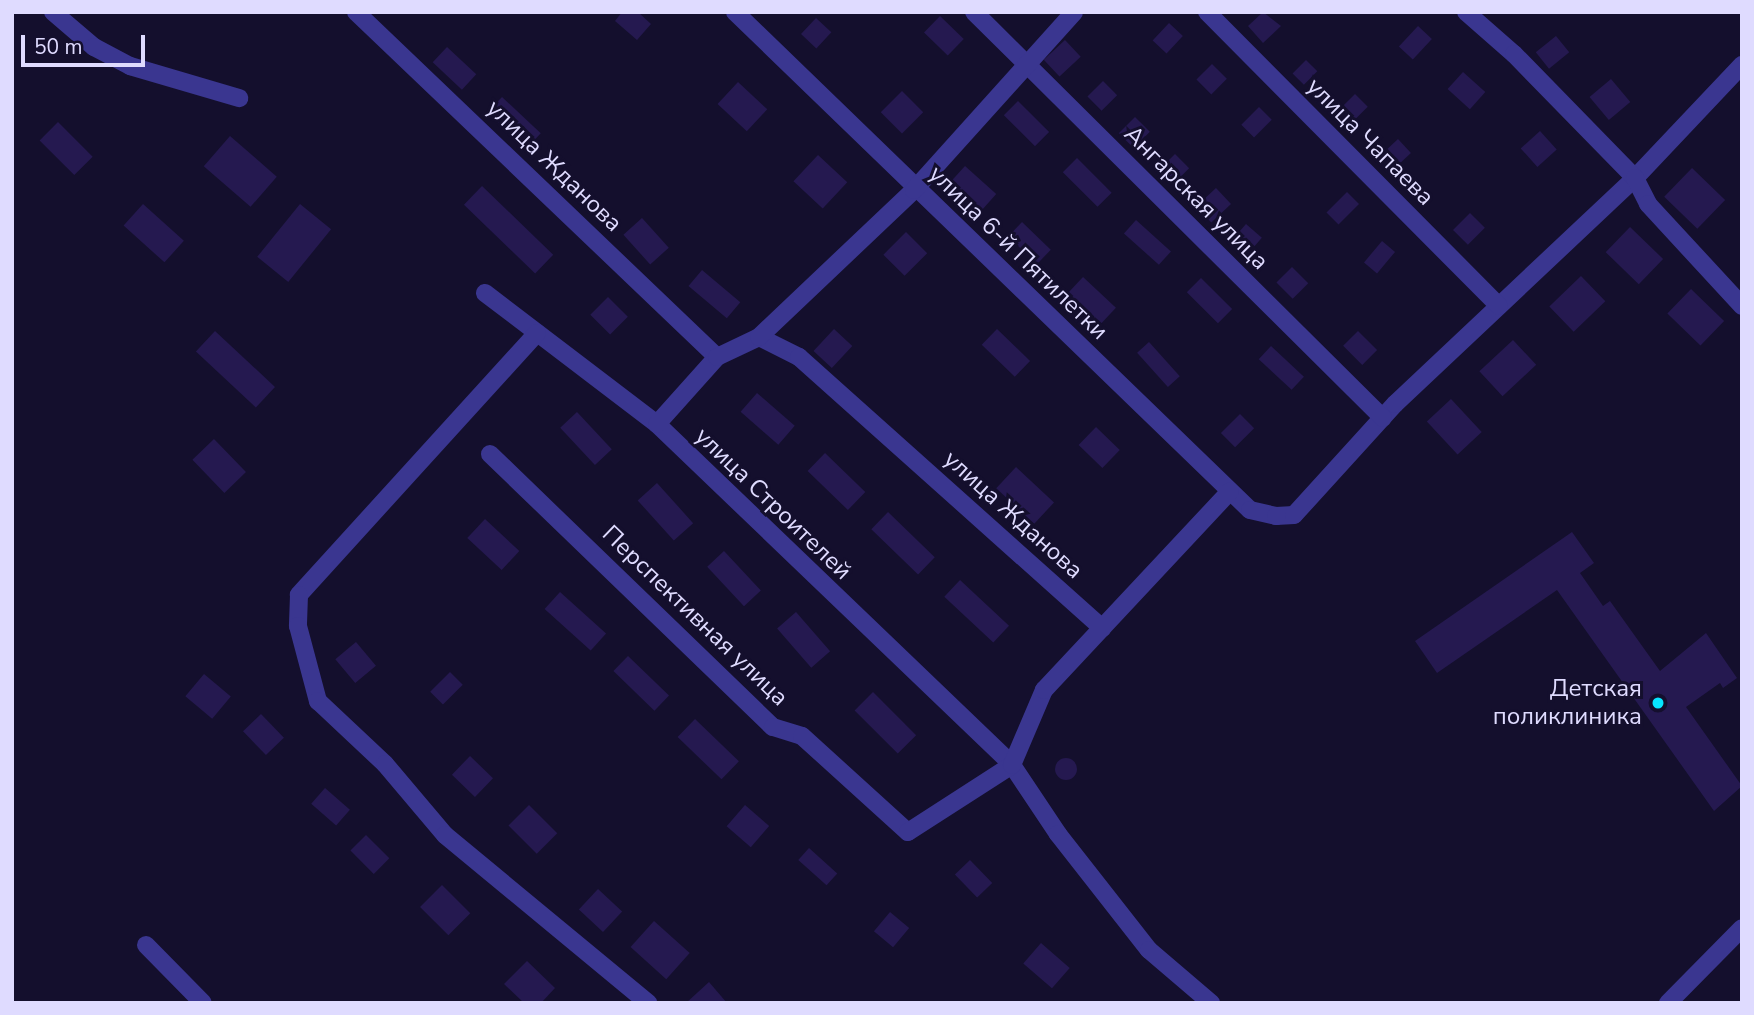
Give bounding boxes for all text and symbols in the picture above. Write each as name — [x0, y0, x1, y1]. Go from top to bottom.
scale bar — [24, 21, 149, 65]
text: 50 m — [34, 33, 83, 61]
street label: улица Чапаева — [1300, 72, 1440, 212]
street label: улица Жданова — [480, 94, 628, 238]
street label: Ангарская улица — [1118, 120, 1274, 276]
street label: улица 6-й Пятилетки — [923, 160, 1113, 346]
street label: улица Строителей — [689, 422, 857, 586]
street label: улица Жданова — [938, 445, 1088, 585]
street label: Перспективная улица — [596, 520, 794, 712]
place label: Детская поликлиника — [1493, 675, 1642, 731]
marker: Детская поликлиника — [1648, 693, 1668, 713]

